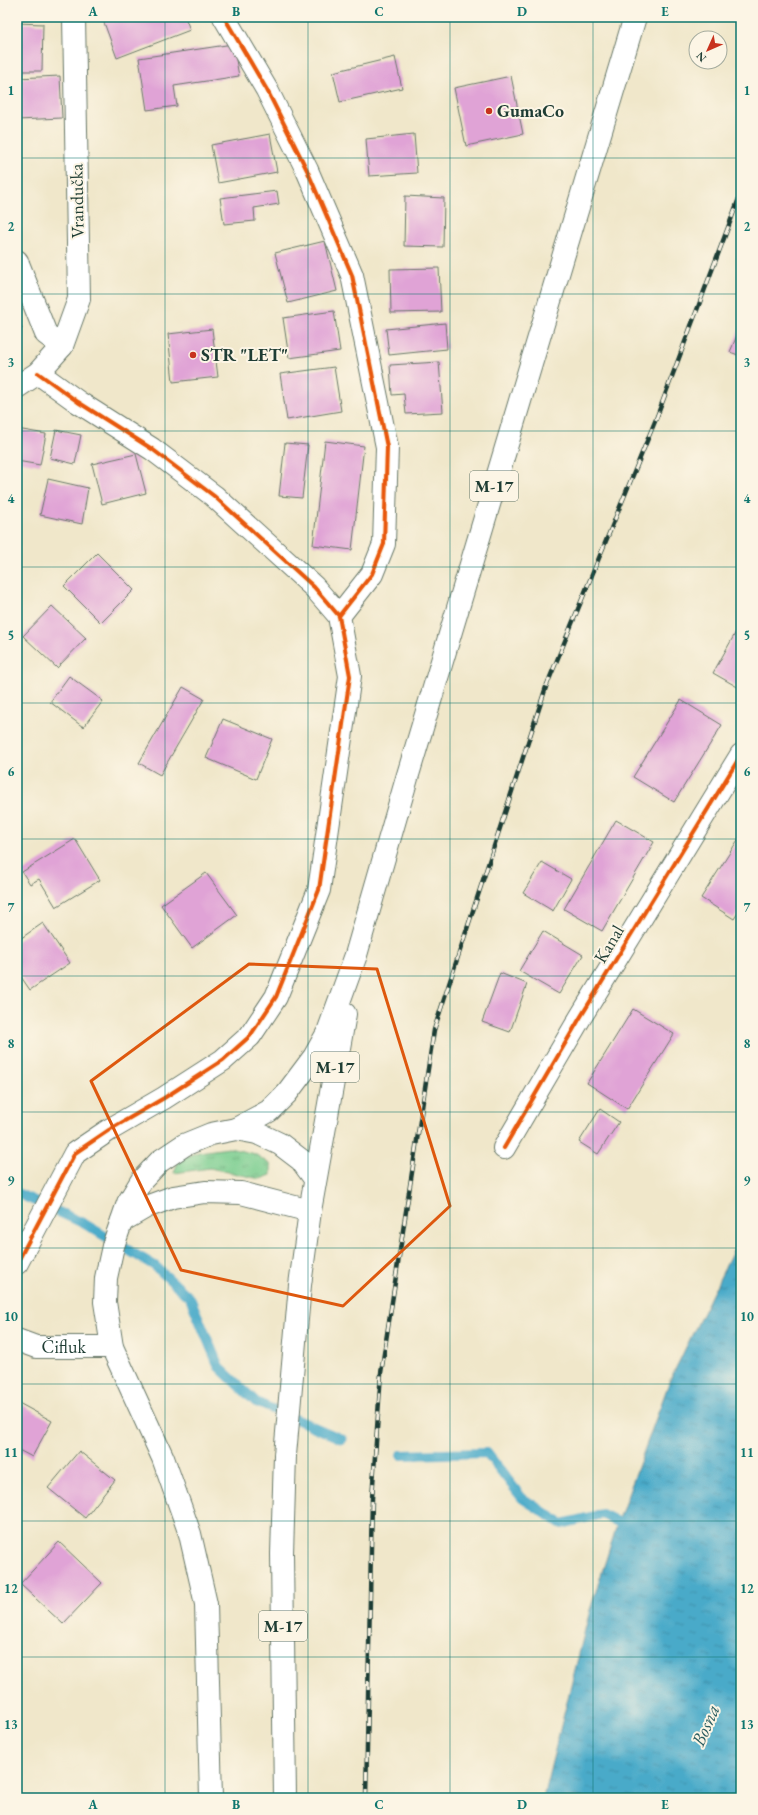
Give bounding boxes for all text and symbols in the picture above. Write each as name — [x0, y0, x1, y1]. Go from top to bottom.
text: A — [87, 3, 98, 20]
text: B — [232, 3, 240, 20]
text: C — [374, 3, 384, 20]
text: D — [517, 3, 527, 20]
text: E — [661, 3, 669, 20]
north arrow — [688, 30, 728, 70]
text: N — [693, 49, 709, 65]
text: 1 — [8, 82, 15, 99]
text: 1 — [744, 82, 751, 99]
place label: GumaCo — [497, 99, 564, 122]
marker: GumaCo — [484, 106, 494, 116]
street label: Vrandučka — [64, 163, 89, 239]
text: 2 — [8, 218, 15, 235]
text: 2 — [744, 218, 751, 235]
place label: STR "LET" — [201, 343, 288, 366]
marker: STR "LET" — [188, 350, 198, 360]
text: 3 — [8, 354, 15, 371]
text: 3 — [744, 354, 751, 371]
road number: M-17 — [470, 471, 518, 501]
text: 4 — [8, 490, 15, 507]
text: 4 — [744, 490, 751, 507]
text: 5 — [8, 627, 14, 644]
text: 5 — [744, 627, 750, 644]
text: 6 — [8, 763, 15, 780]
text: 6 — [744, 763, 751, 780]
text: 7 — [8, 899, 15, 916]
text: 7 — [744, 899, 751, 916]
street label: Kanal — [588, 920, 629, 967]
text: 8 — [8, 1035, 15, 1052]
text: 8 — [744, 1035, 751, 1052]
road number: M-17 — [311, 1052, 359, 1082]
text: 9 — [8, 1172, 15, 1189]
text: 9 — [744, 1172, 751, 1189]
text: 10 — [4, 1308, 18, 1325]
text: 10 — [740, 1308, 754, 1325]
street label: Čifluk — [42, 1335, 86, 1358]
text: 11 — [4, 1444, 18, 1461]
text: 11 — [740, 1444, 754, 1461]
text: 12 — [4, 1580, 18, 1597]
text: 12 — [740, 1580, 754, 1597]
road number: M-17 — [259, 1611, 307, 1641]
water label: Bosna — [685, 1701, 725, 1751]
text: 13 — [4, 1716, 18, 1733]
text: 13 — [740, 1716, 754, 1733]
text: A — [87, 1796, 98, 1813]
text: B — [232, 1796, 240, 1813]
text: C — [374, 1796, 384, 1813]
text: D — [517, 1796, 527, 1813]
text: E — [661, 1796, 669, 1813]

